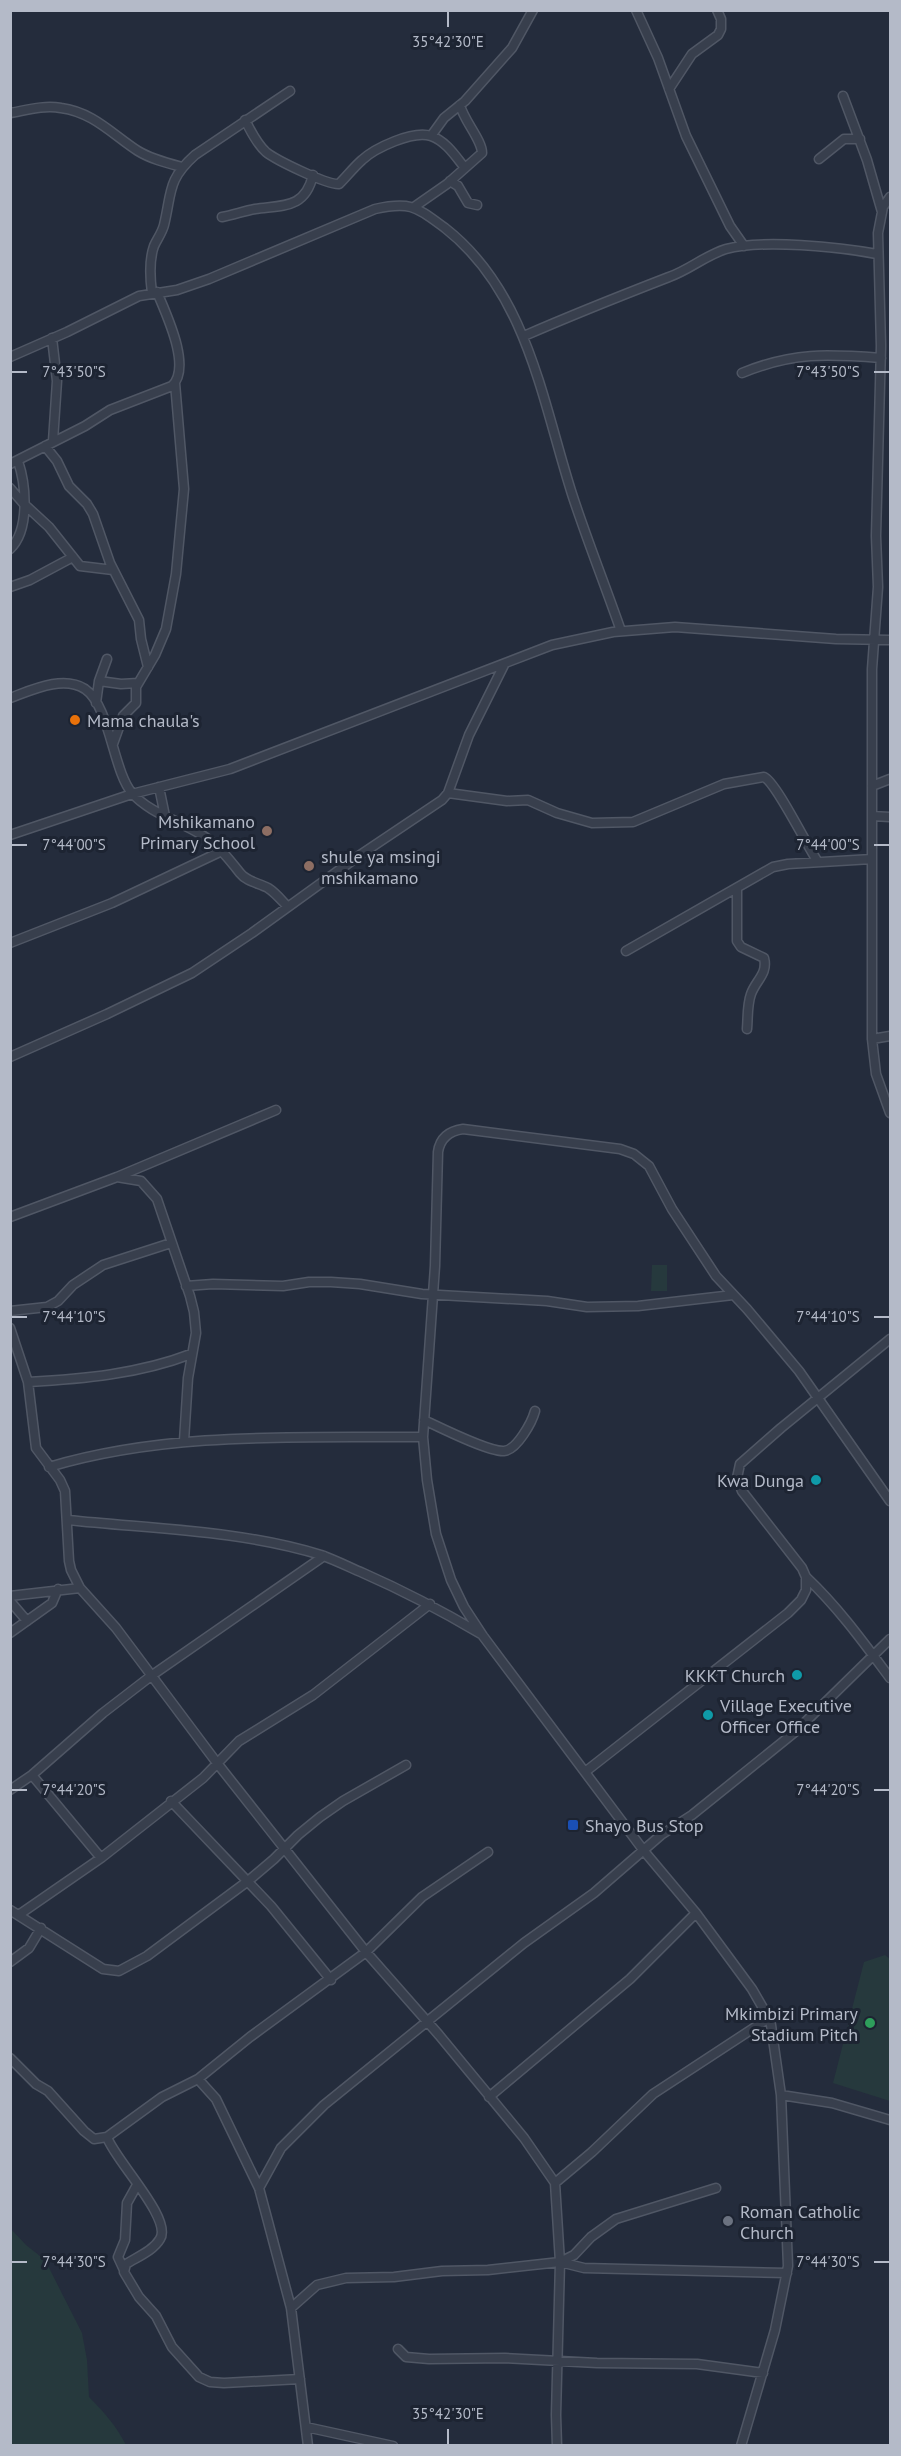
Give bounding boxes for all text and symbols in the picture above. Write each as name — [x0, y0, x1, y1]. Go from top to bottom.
text: 35°42'30"E — [412, 32, 484, 51]
text: 7°43'50"S — [42, 362, 106, 381]
text: 7°43'50"S — [796, 362, 860, 381]
place label: Mama chaula's — [87, 709, 200, 732]
marker: Mama chaula's — [68, 713, 82, 727]
place label: Mshikamano Primary School — [140, 810, 256, 854]
marker: Mshikamano Primary School — [260, 824, 274, 838]
text: 7°44'00"S — [42, 835, 106, 854]
text: 7°44'00"S — [796, 835, 860, 854]
place label: shule ya msingi mshikamano — [321, 845, 441, 889]
marker: shule ya msingi mshikamano — [302, 859, 316, 873]
text: 7°44'10"S — [42, 1307, 106, 1326]
text: 7°44'10"S — [796, 1307, 860, 1326]
place label: Kwa Dunga — [717, 1469, 804, 1492]
marker: Kwa Dunga — [809, 1473, 823, 1487]
place label: KKKT Church — [685, 1664, 785, 1687]
marker: KKKT Church — [790, 1668, 804, 1682]
place label: Village Executive Officer Office — [719, 1694, 852, 1738]
marker: Village Executive Officer Office — [701, 1708, 715, 1722]
text: 7°44'20"S — [42, 1780, 106, 1799]
text: 7°44'20"S — [796, 1780, 860, 1799]
place label: Shayo Bus Stop — [585, 1814, 703, 1837]
marker: Shayo Bus Stop — [566, 1818, 580, 1832]
place label: Mkimbizi Primary Stadium Pitch — [725, 2002, 859, 2046]
marker: Mkimbizi Primary Stadium Pitch — [863, 2016, 877, 2030]
place label: Roman Catholic Church — [740, 2200, 860, 2244]
marker: Roman Catholic Church — [721, 2214, 735, 2228]
text: 7°44'30"S — [42, 2252, 106, 2271]
text: 7°44'30"S — [796, 2252, 860, 2271]
text: 35°42'30"E — [412, 2404, 484, 2423]

